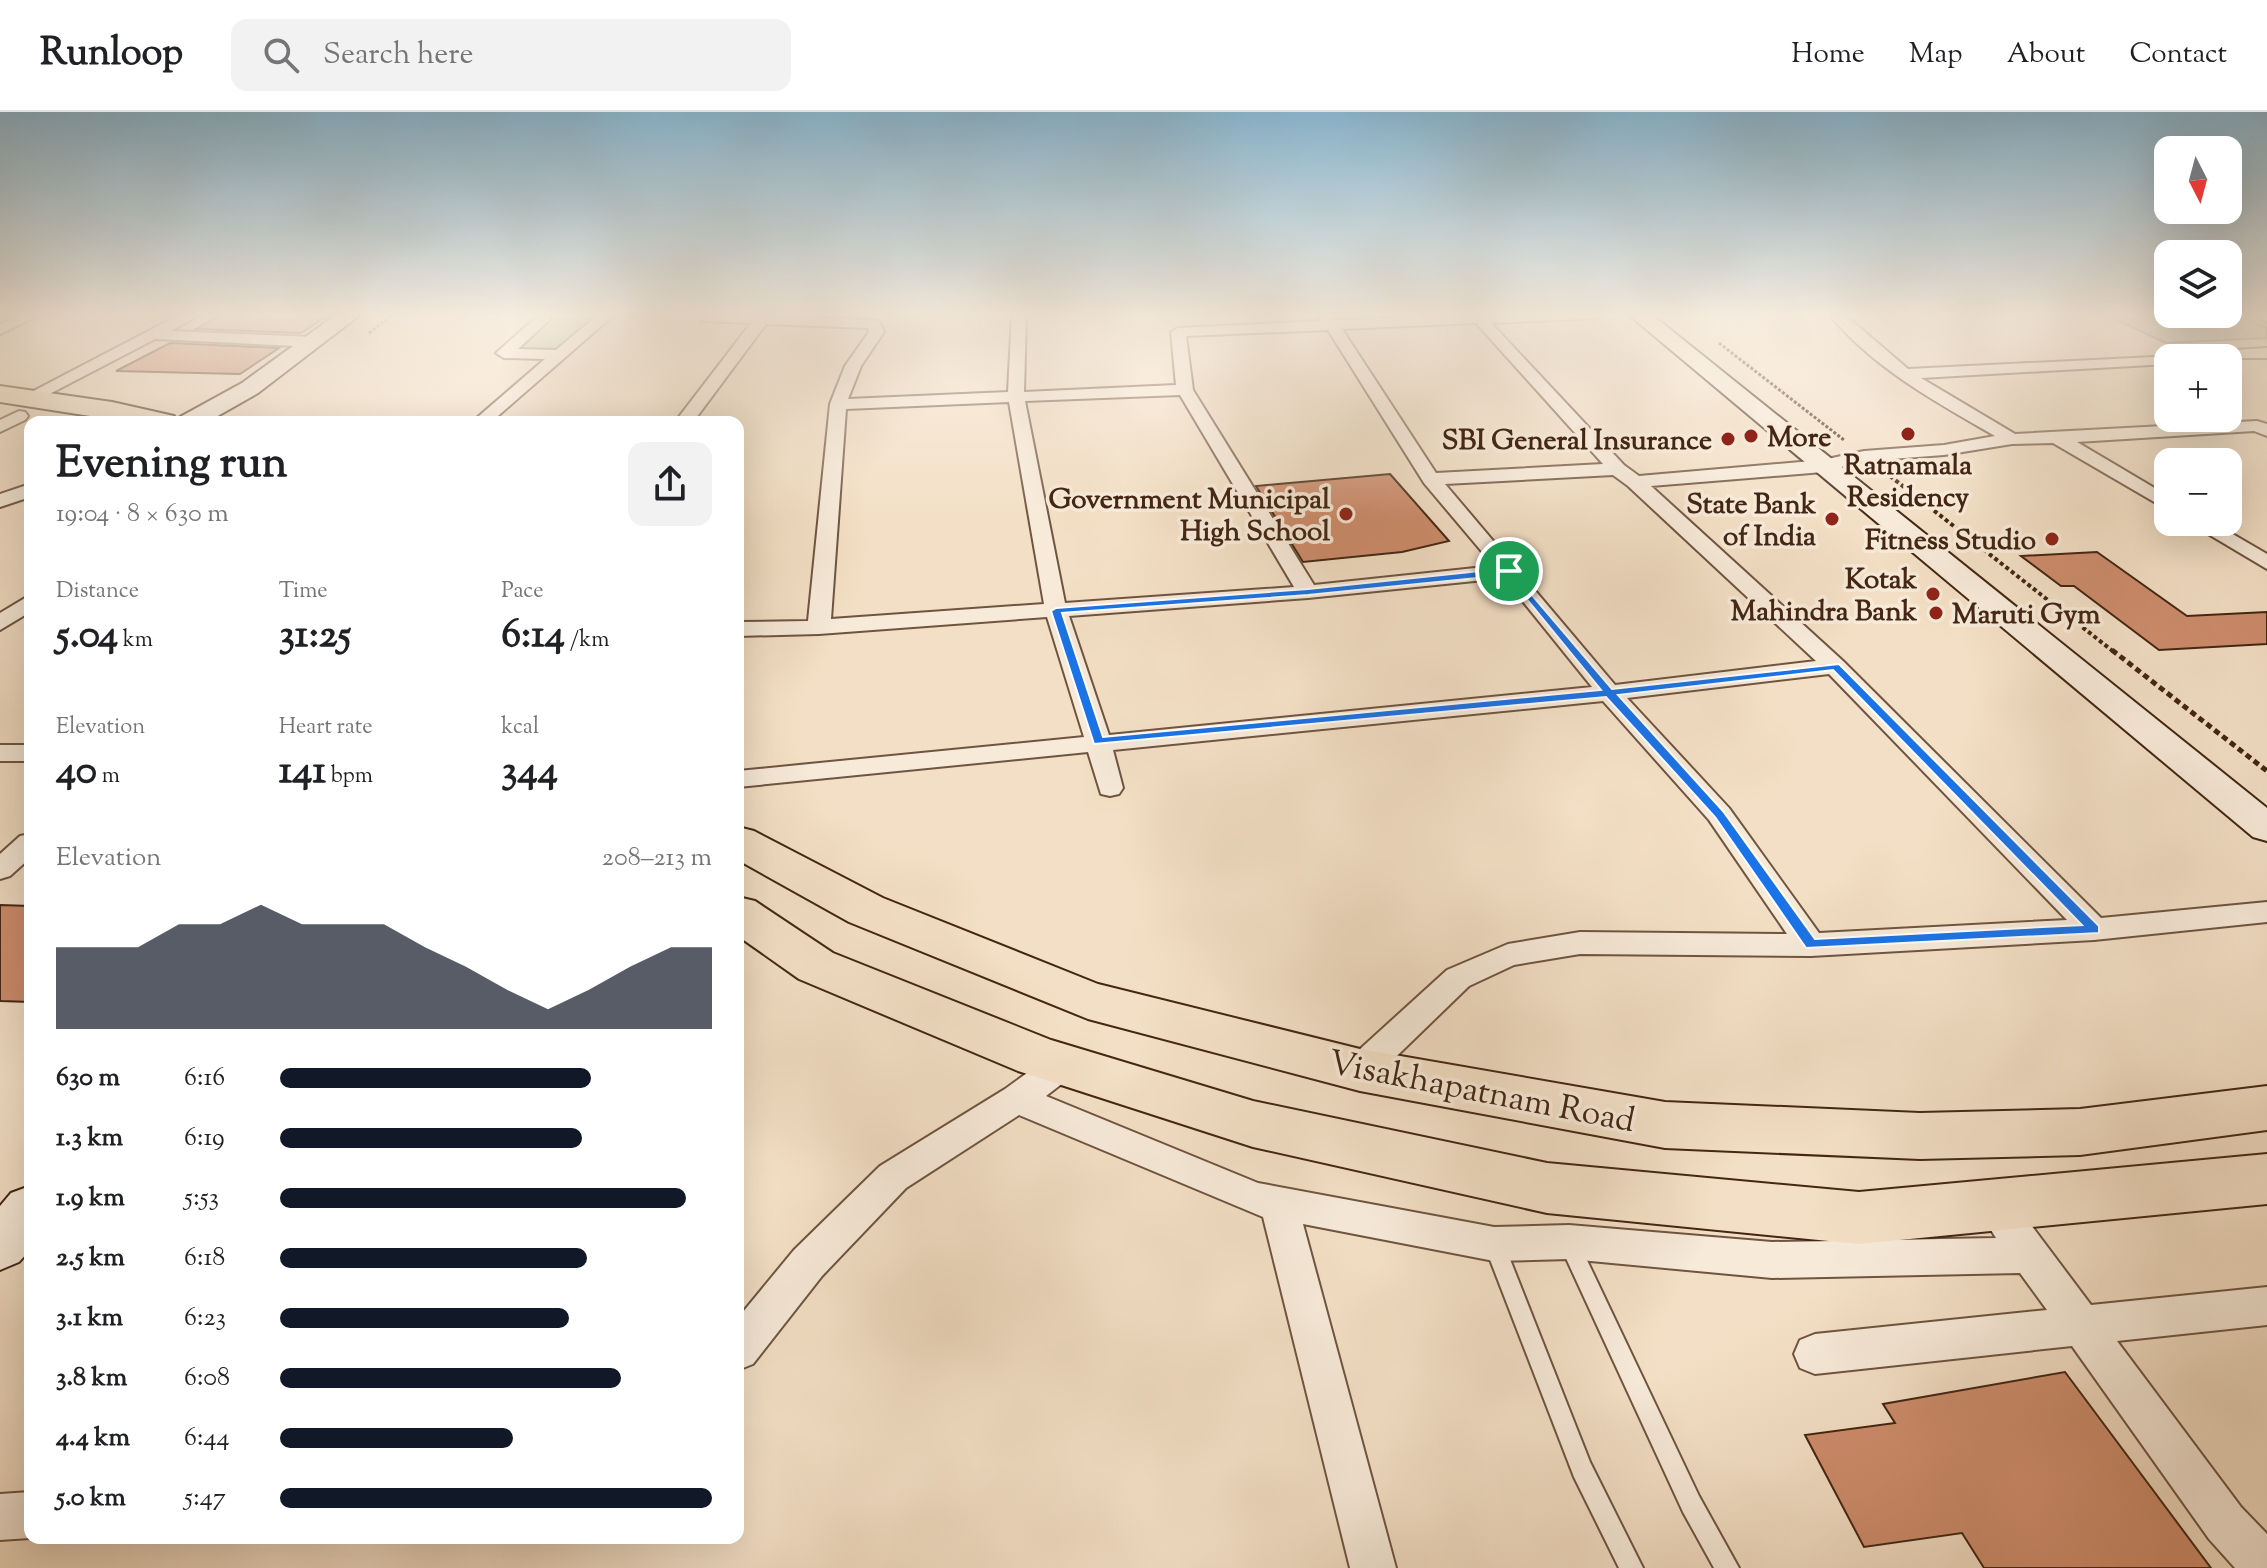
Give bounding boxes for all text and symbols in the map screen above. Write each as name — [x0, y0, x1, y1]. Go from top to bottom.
search box — [231, 19, 791, 91]
text: Runloop — [40, 28, 183, 82]
icon: search — [259, 33, 303, 77]
text: Search here — [323, 34, 474, 77]
text: Home — [1791, 35, 1865, 75]
text: Map — [1909, 35, 1963, 75]
text: About — [2007, 35, 2085, 75]
text: Contact — [2129, 35, 2227, 75]
north arrow — [2154, 136, 2242, 224]
map controls — [2154, 136, 2242, 536]
button: layers — [2154, 240, 2242, 328]
button: + — [2154, 344, 2242, 432]
place label: More — [1767, 419, 1831, 459]
place label: SBI General Insurance — [1442, 422, 1712, 462]
marker: Ratnamala Residency — [1899, 425, 1917, 443]
marker: More — [1742, 427, 1760, 445]
marker: SBI General Insurance — [1719, 430, 1737, 448]
text: Evening run — [56, 434, 288, 497]
button: share — [628, 442, 712, 526]
place label: Ratnamala Residency — [1844, 447, 1972, 519]
button: − — [2154, 448, 2242, 536]
place label: Government Municipal High School — [1048, 481, 1330, 553]
place label: State Bank of India — [1686, 486, 1817, 558]
text: 19:04 · 8 × 630 m — [56, 496, 229, 533]
marker: Government Municipal High School — [1337, 505, 1355, 523]
marker: State Bank of India — [1823, 510, 1841, 528]
place label: Fitness Studio — [1865, 522, 2036, 562]
marker: Fitness Studio — [2043, 530, 2061, 548]
pin — [1475, 537, 1543, 605]
icon: arrive — [1487, 549, 1531, 593]
place label: Kotak Mahindra Bank — [1730, 561, 1918, 633]
text: Distance — [56, 576, 139, 608]
text: Time — [279, 576, 328, 608]
text: Pace — [501, 576, 543, 608]
marker: Kotak Mahindra Bank — [1924, 585, 1942, 603]
place label: Maruti Gym — [1952, 596, 2101, 636]
marker: Maruti Gym — [1927, 604, 1945, 622]
text: 5.04 — [56, 608, 118, 665]
text: 31:25 — [279, 608, 351, 665]
text: 6:14 — [501, 608, 565, 665]
text: km — [118, 625, 153, 657]
text: /km — [565, 625, 609, 657]
text: Elevation — [56, 712, 145, 744]
text: Heart rate — [279, 712, 373, 744]
text: kcal — [501, 712, 539, 744]
text: 40 — [56, 744, 97, 801]
text: 141 — [279, 744, 326, 801]
text: 344 — [501, 744, 558, 801]
text: m — [97, 761, 120, 793]
text: bpm — [326, 761, 373, 793]
text: Elevation — [56, 840, 161, 877]
text: 208–213 m — [602, 840, 712, 877]
street label: Visakhapatnam Road — [1324, 1040, 1639, 1147]
text: 630 m — [56, 1060, 120, 1097]
text: 6:16 — [184, 1060, 225, 1097]
text: 1.3 km — [56, 1120, 123, 1157]
text: 6:19 — [184, 1120, 225, 1157]
text: 1.9 km — [56, 1180, 125, 1217]
text: 5:53 — [184, 1180, 219, 1217]
text: 2.5 km — [56, 1240, 125, 1277]
text: 6:18 — [184, 1240, 225, 1277]
text: 3.1 km — [56, 1300, 123, 1337]
text: 6:23 — [184, 1300, 226, 1337]
text: 3.8 km — [56, 1360, 127, 1397]
text: 6:08 — [184, 1360, 230, 1397]
text: 4.4 km — [56, 1420, 130, 1457]
text: 6:44 — [184, 1420, 230, 1457]
text: 5.0 km — [56, 1480, 126, 1517]
text: 5:47 — [184, 1480, 226, 1517]

